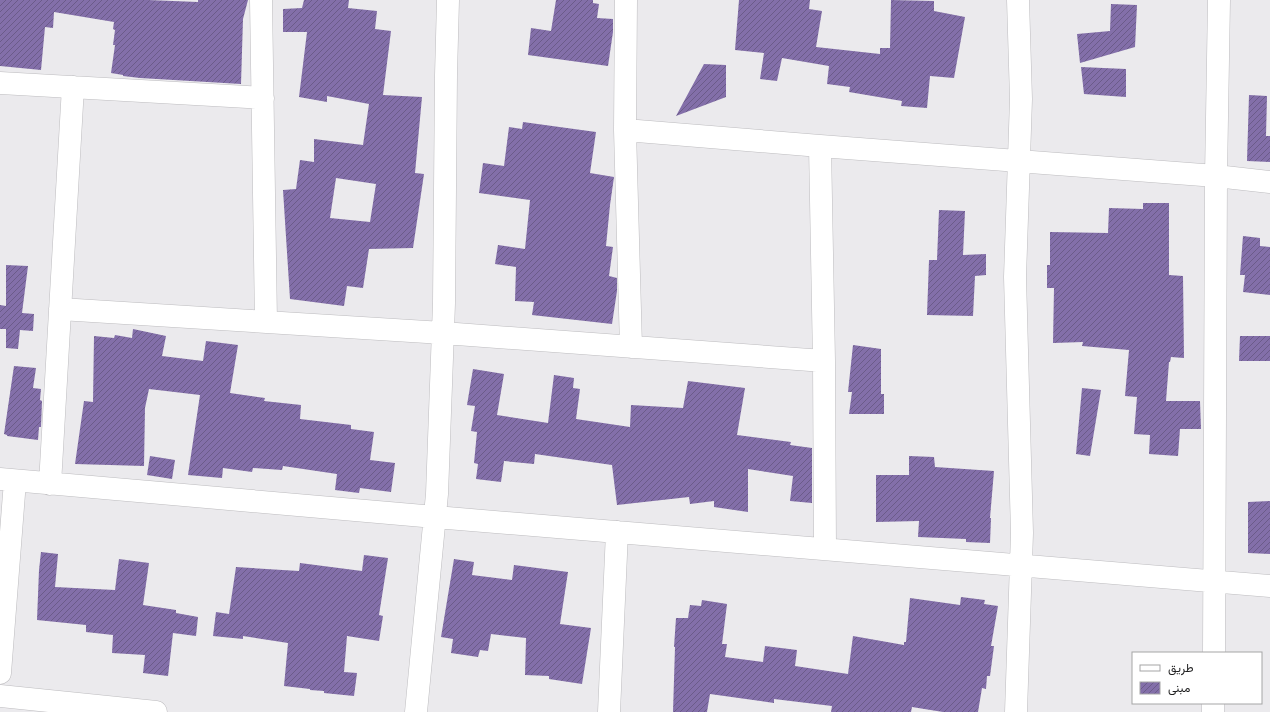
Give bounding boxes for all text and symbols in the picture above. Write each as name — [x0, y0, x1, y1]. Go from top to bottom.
legend — [1132, 652, 1262, 704]
text: طريق — [1168, 660, 1194, 676]
text: مبنى — [1168, 680, 1190, 696]

